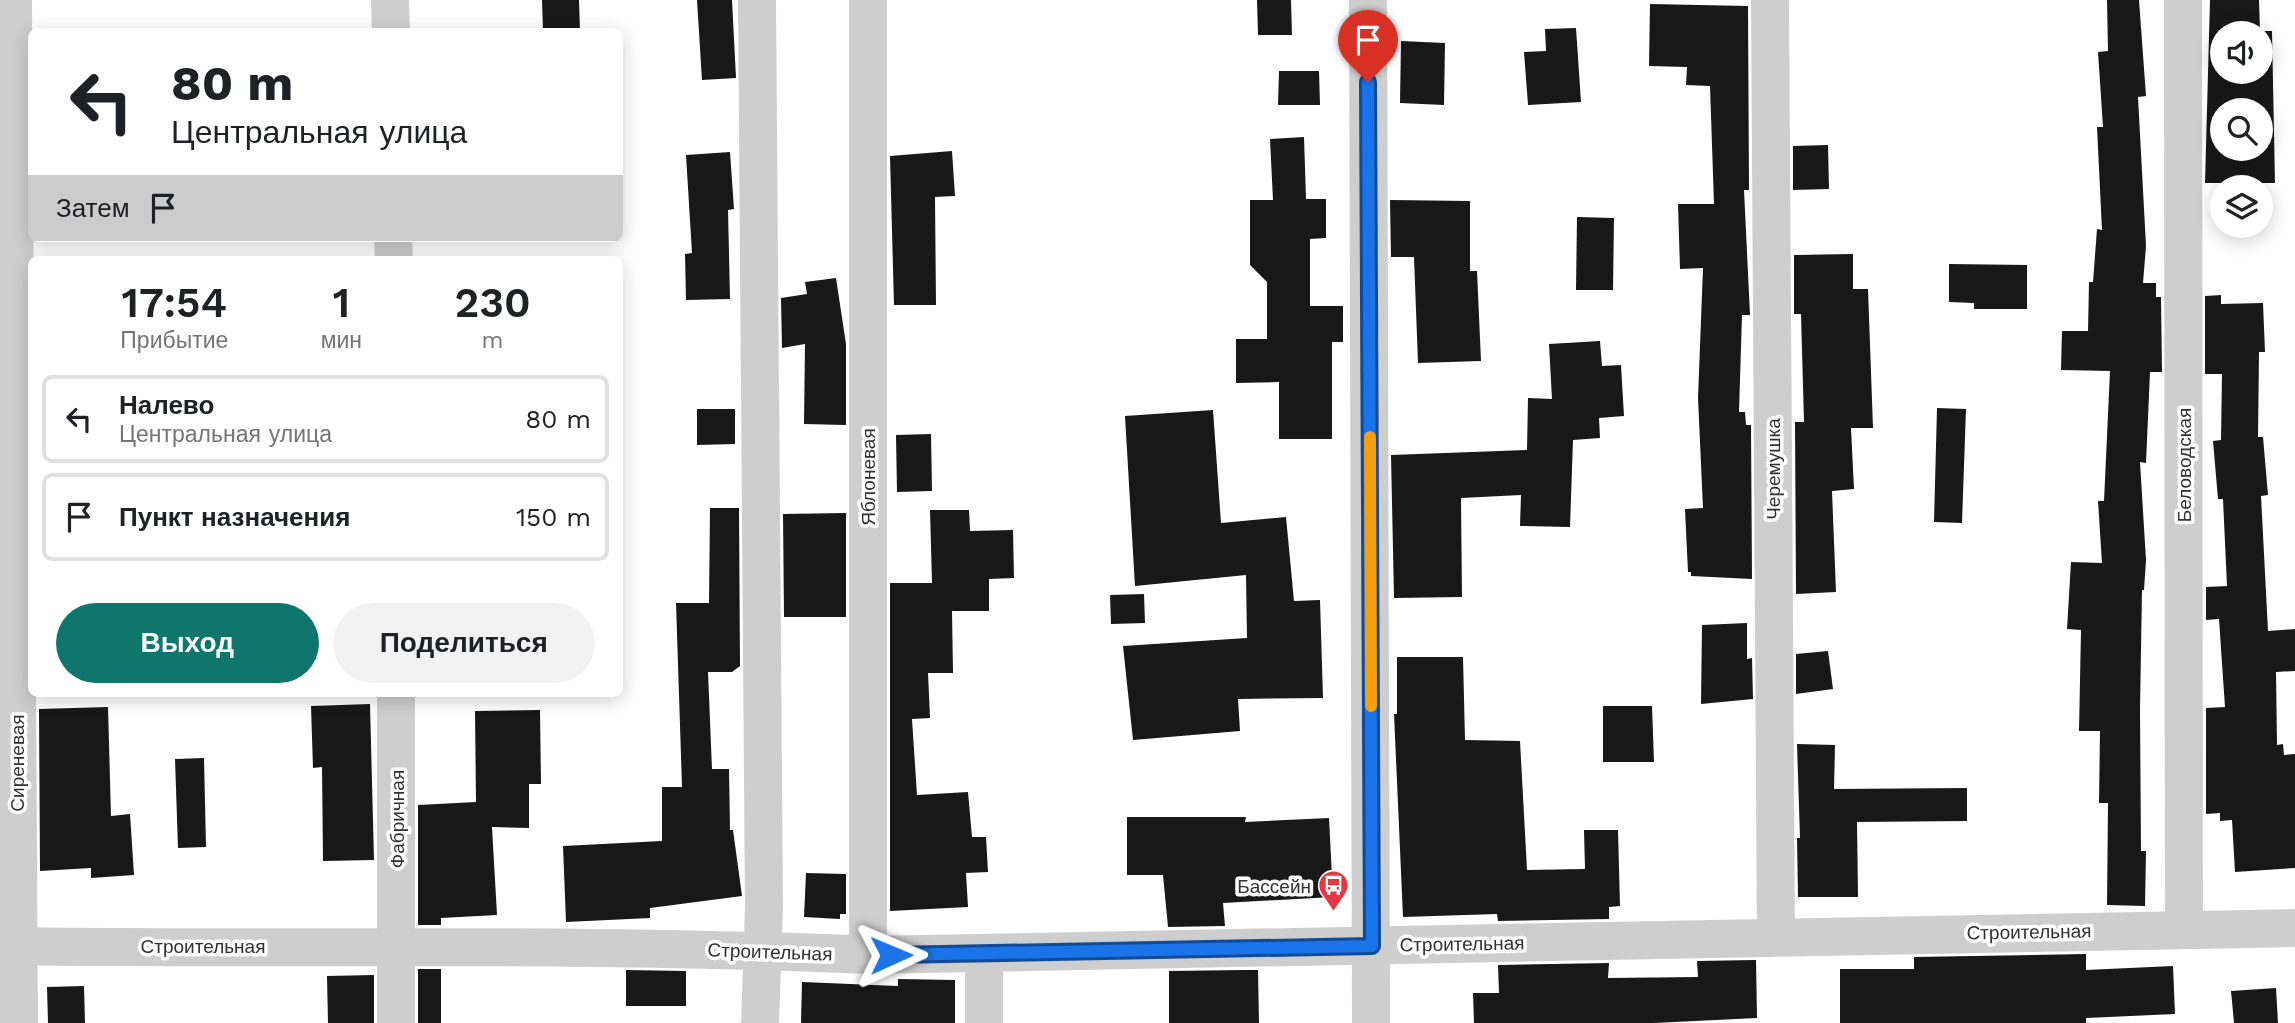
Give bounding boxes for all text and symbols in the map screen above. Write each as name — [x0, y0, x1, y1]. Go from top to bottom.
pin — [1338, 10, 1398, 82]
icon: arrive — [1349, 21, 1387, 59]
map controls — [2210, 21, 2273, 238]
button: sound — [2210, 21, 2273, 84]
text: 80 m — [171, 54, 293, 112]
icon: left — [56, 56, 147, 147]
button: search — [2210, 98, 2273, 161]
text: Центральная улица — [171, 113, 467, 151]
button: layers — [2210, 175, 2273, 238]
icon: arrive — [144, 189, 182, 227]
text: Затем — [56, 193, 130, 223]
text: 17:54 — [122, 278, 227, 327]
text: 1 — [333, 278, 350, 327]
text: 230 — [454, 278, 531, 327]
text: Прибытие — [120, 327, 228, 354]
text: мин — [321, 327, 362, 354]
text: m — [482, 327, 503, 354]
text: Налево — [119, 390, 214, 420]
icon: left — [60, 400, 98, 438]
text: 80 m — [525, 404, 591, 434]
street label: Беловодская — [2173, 408, 2196, 522]
street label: Черемушка — [1762, 418, 1785, 520]
text: Центральная улица — [119, 421, 332, 448]
street label: Яблоневая — [857, 428, 880, 526]
icon: arrive — [60, 498, 98, 536]
text: Пункт назначения — [119, 502, 350, 532]
text: 150 m — [516, 502, 591, 532]
button: Выход — [56, 603, 319, 683]
button: Поделиться — [333, 603, 595, 683]
street label: Сиреневая — [6, 714, 29, 812]
street label: Фабричная — [386, 770, 409, 868]
bus stop icon: Бассейн — [1317, 869, 1351, 913]
place label: Бассейн — [1237, 875, 1311, 898]
position arrow — [854, 918, 928, 992]
street label: Строительная — [1966, 919, 2092, 945]
street label: Строительная — [1399, 931, 1525, 957]
street label: Строительная — [141, 935, 265, 958]
street label: Строительная — [707, 938, 833, 966]

